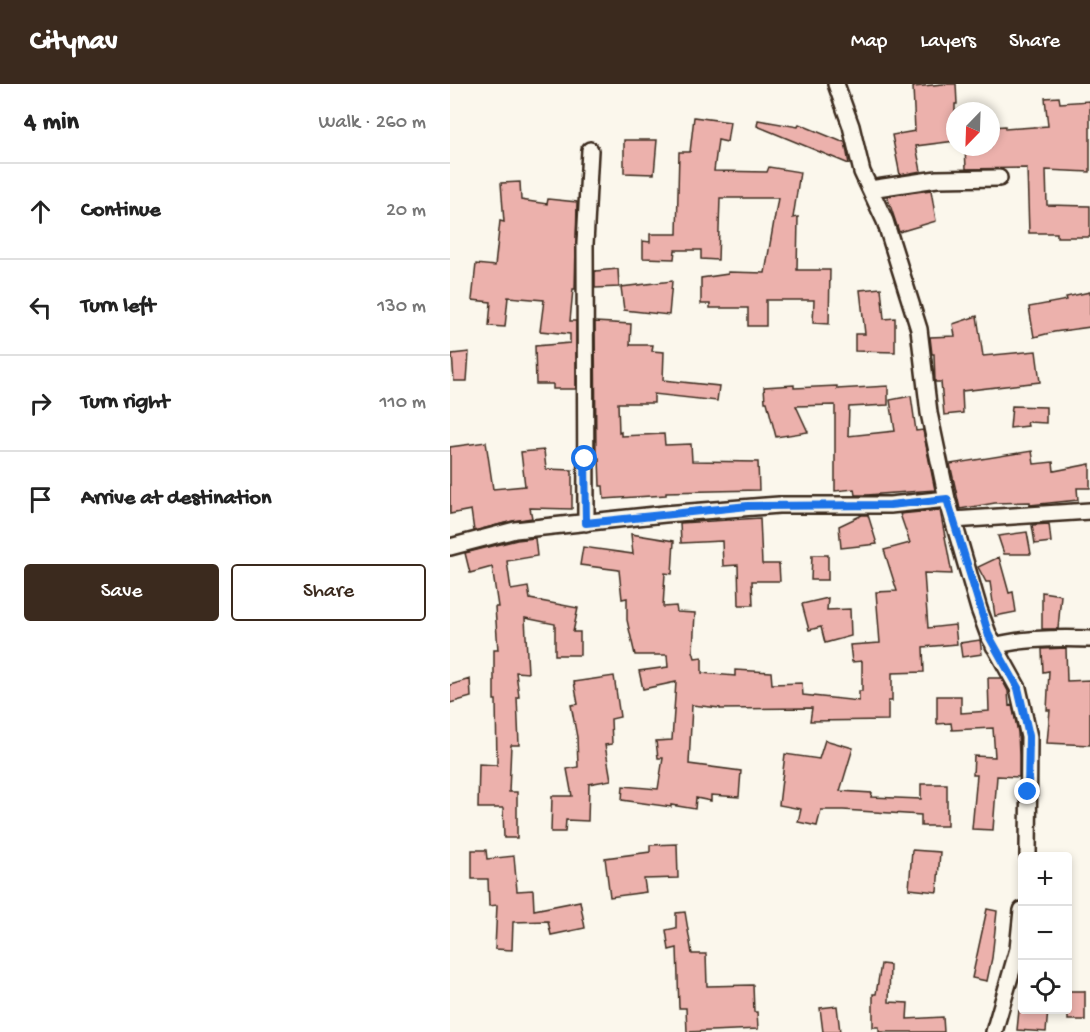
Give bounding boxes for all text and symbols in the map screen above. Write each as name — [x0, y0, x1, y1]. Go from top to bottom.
text: Citynav — [30, 26, 118, 59]
text: Map — [851, 30, 887, 55]
text: Layers — [920, 30, 976, 55]
text: Share — [1009, 30, 1060, 55]
north arrow — [946, 102, 1000, 156]
text: 4 min — [24, 108, 79, 139]
text: Walk · 260 m — [319, 112, 426, 135]
icon: ahead — [24, 195, 57, 228]
text: Continue — [81, 198, 161, 224]
text: 20 m — [386, 200, 426, 223]
icon: left — [24, 291, 57, 324]
text: Turn left — [81, 294, 155, 320]
text: 130 m — [377, 296, 426, 319]
icon: right — [24, 387, 57, 420]
text: Turn right — [81, 390, 169, 416]
text: 110 m — [380, 392, 426, 415]
route start — [571, 445, 597, 471]
icon: arrive — [24, 483, 57, 516]
text: Arrive at destination — [81, 486, 271, 512]
button: Save — [24, 564, 219, 621]
button: Share — [231, 564, 426, 621]
route end — [1014, 778, 1040, 804]
map controls — [1018, 852, 1072, 1014]
button: + — [1018, 852, 1072, 906]
button: − — [1018, 906, 1072, 960]
button: locate — [1018, 960, 1072, 1014]

